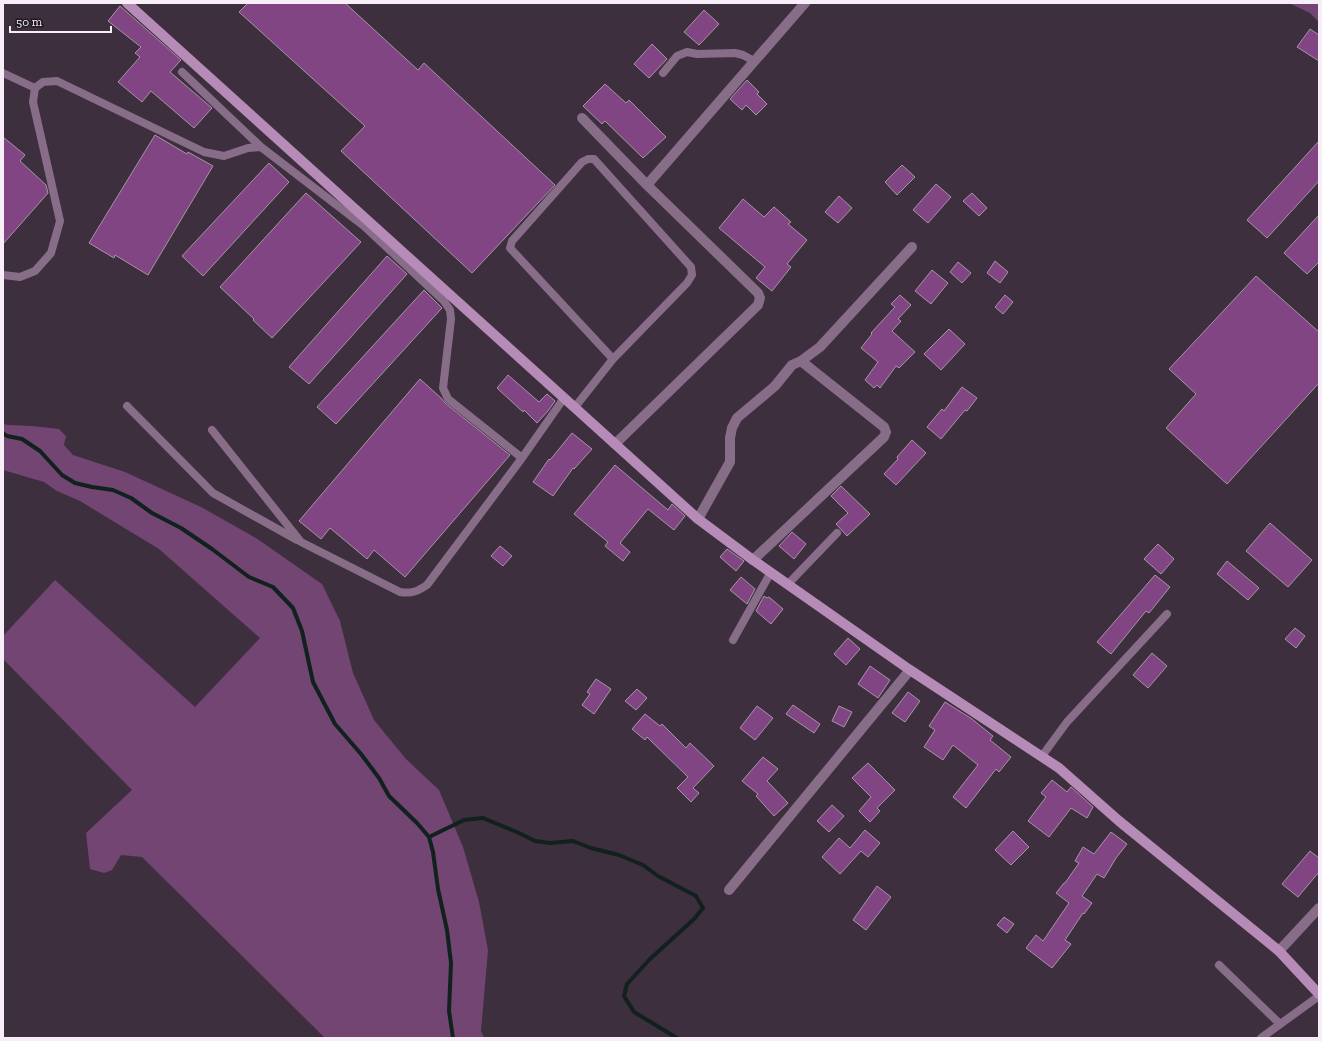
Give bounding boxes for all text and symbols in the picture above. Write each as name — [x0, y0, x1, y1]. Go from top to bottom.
scale bar — [10, 8, 111, 34]
text: 50 m — [16, 15, 43, 29]

